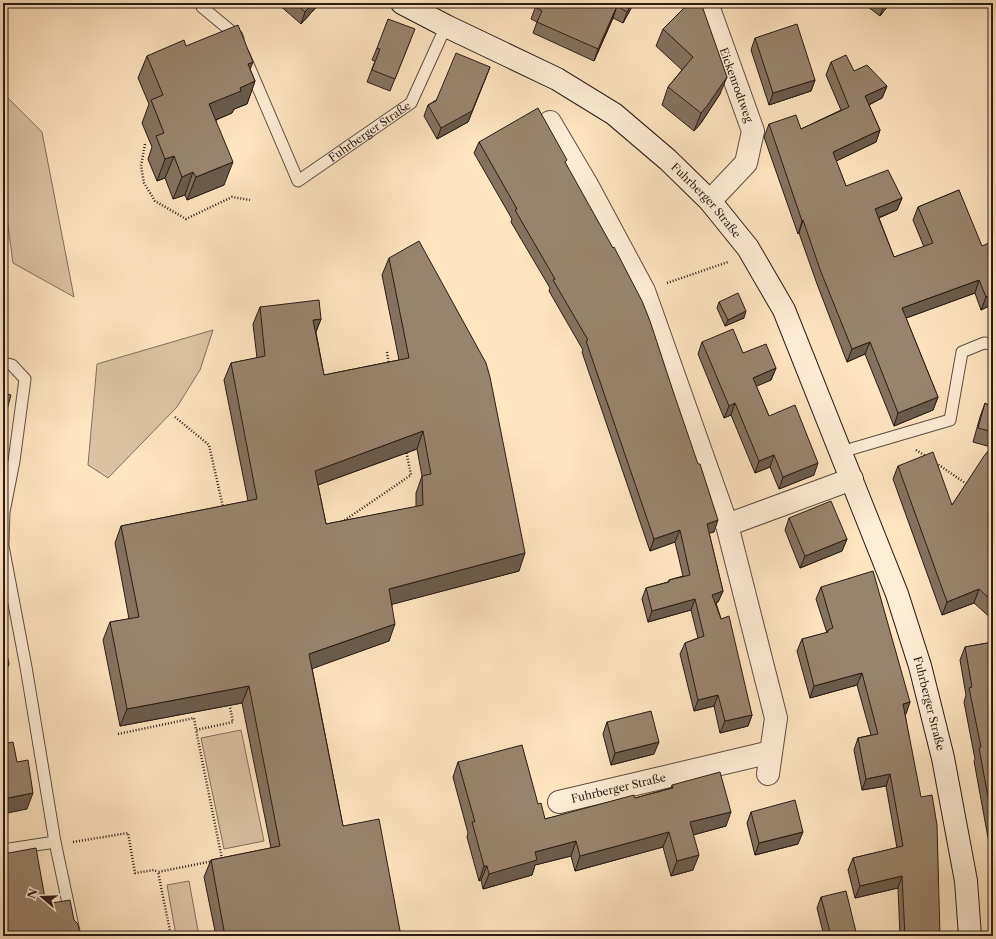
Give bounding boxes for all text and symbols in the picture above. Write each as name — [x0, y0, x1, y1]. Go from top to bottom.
street label: Eickenrodtweg — [717, 46, 756, 124]
street label: Fuhrberger Straße — [326, 98, 413, 165]
street label: Fuhrberger Straße — [668, 160, 744, 241]
street label: Fuhrberger Straße — [910, 654, 948, 752]
street label: Fuhrberger Straße — [570, 770, 667, 806]
north arrow — [22, 877, 62, 917]
text: N — [24, 887, 41, 901]

